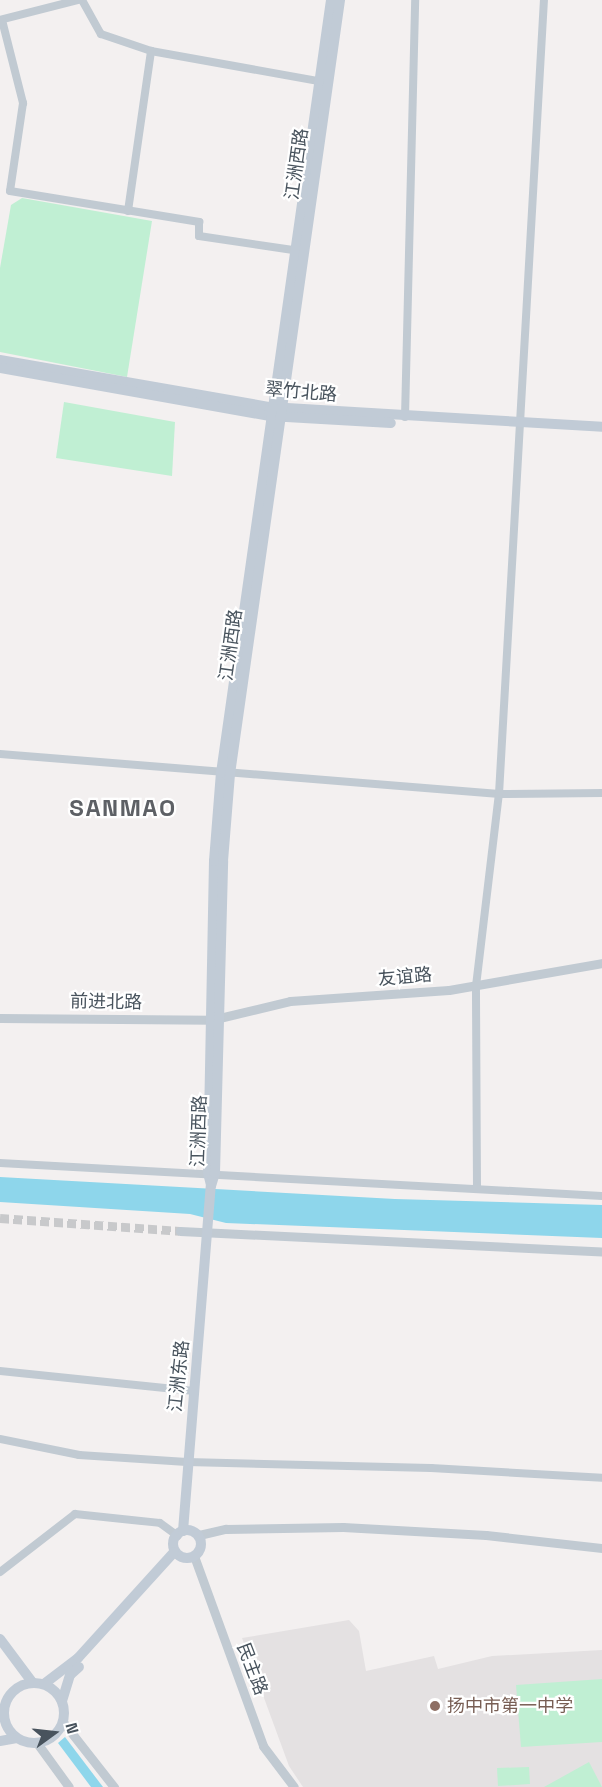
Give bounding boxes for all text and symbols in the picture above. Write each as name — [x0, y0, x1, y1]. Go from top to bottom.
street label: 江洲西路 — [281, 127, 313, 201]
street label: 翠竹北路 — [264, 378, 338, 406]
street label: 江洲西路 — [215, 608, 247, 682]
district label: SANMAO — [69, 794, 177, 822]
street label: 友谊路 — [377, 964, 433, 990]
street label: 前进北路 — [70, 991, 142, 1013]
street label: 江洲西路 — [187, 1095, 211, 1167]
street label: 江洲东路 — [164, 1339, 194, 1413]
street label: 民主路 — [232, 1640, 272, 1698]
place label: 扬中市第一中学 — [447, 1695, 573, 1717]
marker: 扬中市第一中学 — [428, 1699, 442, 1713]
north arrow — [24, 1703, 84, 1763]
text: N — [60, 1720, 83, 1736]

